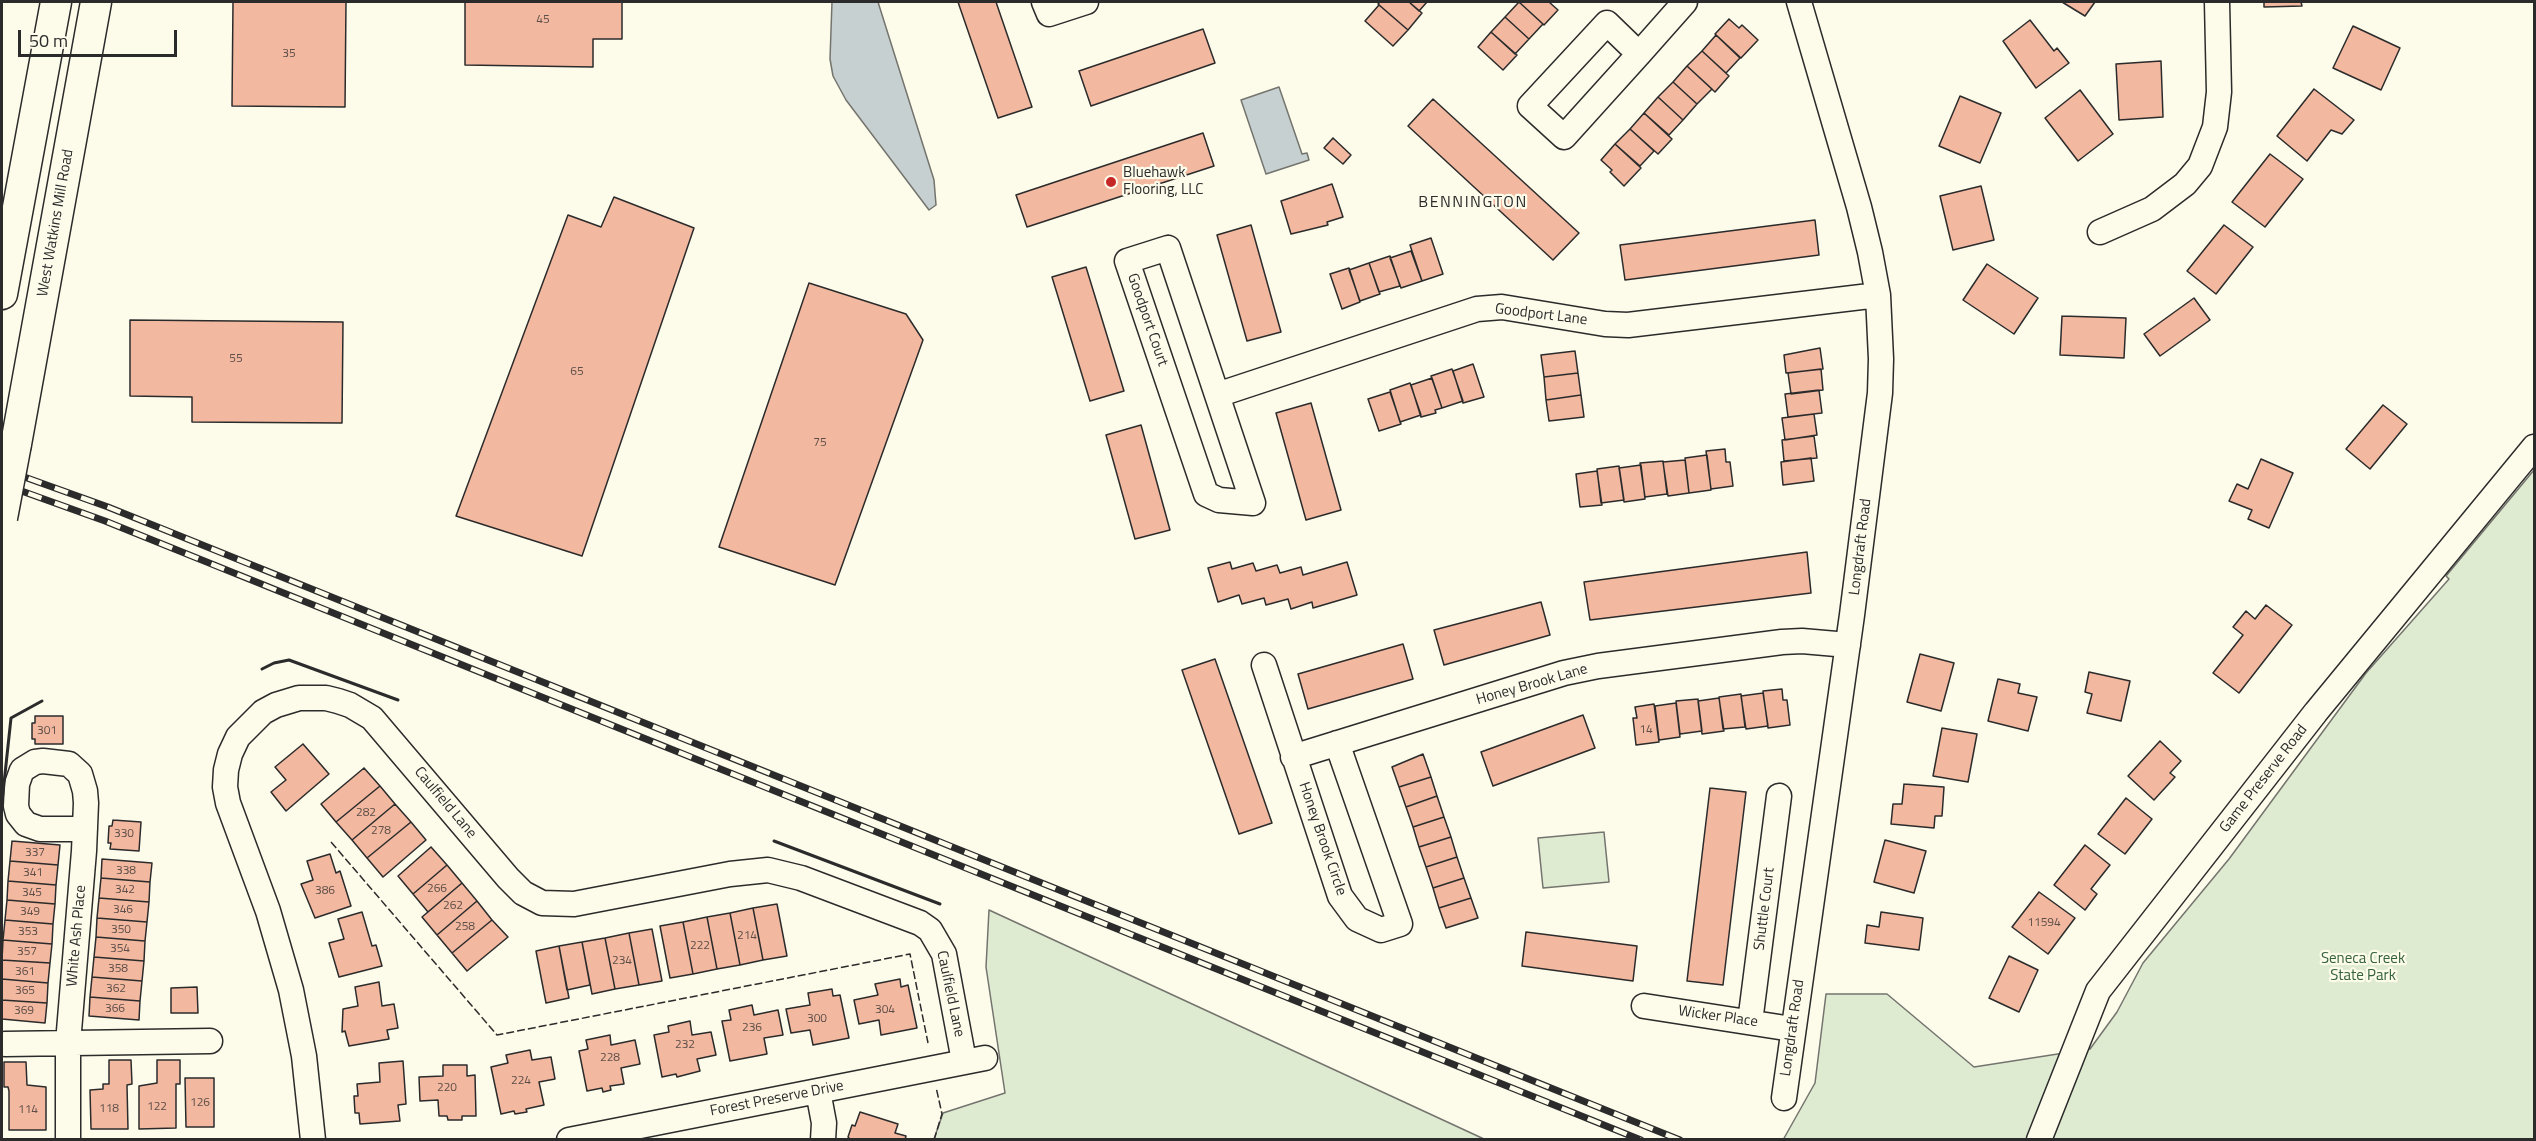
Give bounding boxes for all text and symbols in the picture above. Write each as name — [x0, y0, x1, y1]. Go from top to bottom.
house number: 45 — [536, 13, 550, 27]
scale bar — [21, 18, 180, 56]
text: 50 m — [29, 27, 68, 54]
house number: 35 — [282, 47, 296, 61]
street label: West Watkins Mill Road — [34, 148, 78, 298]
place label: Bluehawk Flooring, LLC — [1123, 164, 1203, 199]
marker: Bluehawk Flooring, LLC — [1104, 175, 1118, 189]
district label: BENNINGTON — [1418, 193, 1528, 213]
street label: Goodport Court — [1123, 271, 1171, 369]
street label: Goodport Lane — [1494, 300, 1588, 330]
house number: 55 — [229, 352, 243, 366]
house number: 65 — [570, 365, 584, 379]
house number: 75 — [813, 436, 827, 450]
street label: Longdraft Road — [1846, 498, 1876, 596]
street label: Honey Brook Lane — [1474, 661, 1590, 709]
street label: Game Preserve Road — [2216, 722, 2312, 836]
house number: 14 — [1639, 723, 1653, 737]
house number: 301 — [37, 724, 57, 738]
street label: Caulfield Lane — [410, 764, 480, 842]
street label: Honey Brook Circle — [1294, 780, 1350, 898]
house number: 282 — [356, 806, 376, 820]
house number: 278 — [371, 824, 391, 838]
house number: 330 — [114, 827, 134, 841]
house number: 337 — [25, 846, 45, 860]
house number: 338 — [116, 864, 136, 878]
house number: 341 — [23, 866, 43, 880]
street label: Shuttle Court — [1751, 867, 1779, 951]
house number: 266 — [427, 882, 447, 896]
house number: 342 — [115, 883, 135, 897]
street label: White Ash Place — [64, 884, 90, 988]
house number: 386 — [315, 884, 335, 898]
house number: 345 — [22, 886, 42, 900]
house number: 262 — [443, 899, 463, 913]
house number: 346 — [113, 903, 133, 917]
house number: 349 — [20, 905, 40, 919]
house number: 11594 — [2027, 916, 2061, 930]
house number: 258 — [455, 920, 475, 934]
house number: 350 — [111, 923, 131, 937]
house number: 353 — [18, 925, 38, 939]
house number: 214 — [737, 929, 757, 943]
house number: 222 — [690, 939, 710, 953]
house number: 354 — [110, 942, 130, 956]
house number: 357 — [17, 945, 37, 959]
street label: Caulfield Lane — [932, 949, 968, 1039]
park label: Seneca Creek State Park — [2321, 950, 2405, 985]
house number: 234 — [612, 954, 632, 968]
house number: 358 — [108, 962, 128, 976]
house number: 361 — [15, 965, 35, 979]
street label: Longdraft Road — [1777, 979, 1809, 1077]
house number: 362 — [106, 982, 126, 996]
house number: 365 — [15, 984, 35, 998]
house number: 366 — [105, 1002, 125, 1016]
house number: 304 — [875, 1003, 895, 1017]
street label: Wicker Place — [1677, 1003, 1759, 1031]
house number: 369 — [14, 1004, 34, 1018]
house number: 300 — [807, 1012, 827, 1026]
house number: 236 — [742, 1021, 762, 1035]
house number: 232 — [675, 1038, 695, 1052]
house number: 228 — [600, 1051, 620, 1065]
house number: 224 — [511, 1074, 531, 1088]
street label: Forest Preserve Drive — [709, 1077, 845, 1121]
house number: 220 — [437, 1081, 457, 1095]
house number: 126 — [190, 1096, 210, 1110]
house number: 122 — [147, 1100, 167, 1114]
house number: 118 — [99, 1102, 119, 1116]
house number: 114 — [18, 1103, 38, 1117]

